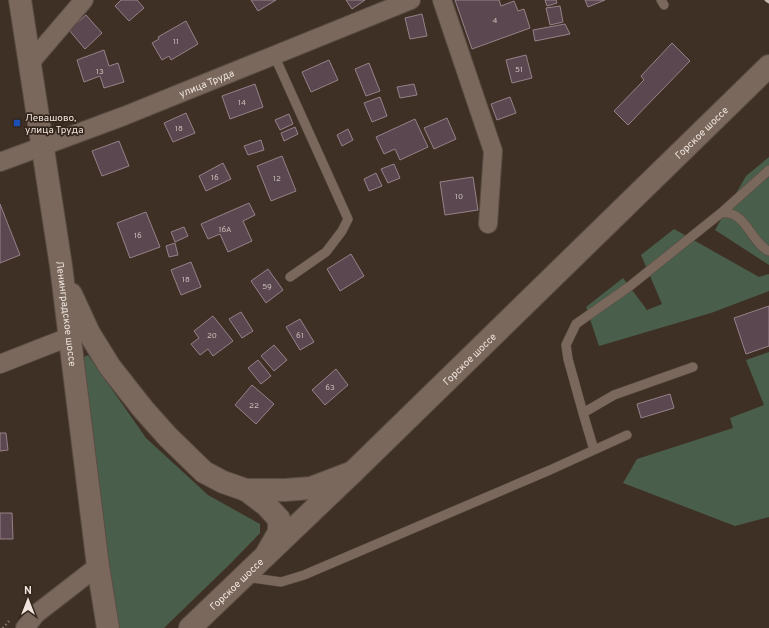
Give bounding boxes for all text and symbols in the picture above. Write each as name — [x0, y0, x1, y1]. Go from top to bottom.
house number: 4 — [493, 16, 498, 26]
house number: 11 — [173, 37, 179, 47]
house number: 51 — [515, 65, 523, 75]
house number: 13 — [96, 67, 104, 77]
street label: улица Труда — [177, 67, 236, 101]
house number: 14 — [238, 98, 246, 108]
street label: Горское шоссе — [673, 104, 732, 162]
place label: Левашово, улица Труда — [25, 112, 83, 137]
marker: Левашово, улица Труда — [12, 118, 22, 128]
house number: 18 — [175, 124, 183, 134]
house number: 16 — [211, 173, 219, 183]
house number: 12 — [273, 174, 281, 184]
house number: 10 — [455, 192, 463, 202]
house number: 16А — [218, 225, 232, 235]
house number: 16 — [134, 231, 142, 241]
street label: Ленинградское шоссе — [52, 260, 78, 367]
house number: 18 — [182, 275, 190, 285]
house number: 59 — [262, 282, 272, 292]
house number: 20 — [207, 331, 217, 341]
house number: 61 — [296, 331, 304, 341]
street label: Горское шоссе — [441, 331, 500, 389]
house number: 63 — [325, 383, 335, 393]
house number: 22 — [249, 401, 259, 411]
street label: Горское шоссе — [208, 556, 267, 614]
north arrow — [8, 580, 48, 620]
text: N — [24, 584, 32, 598]

